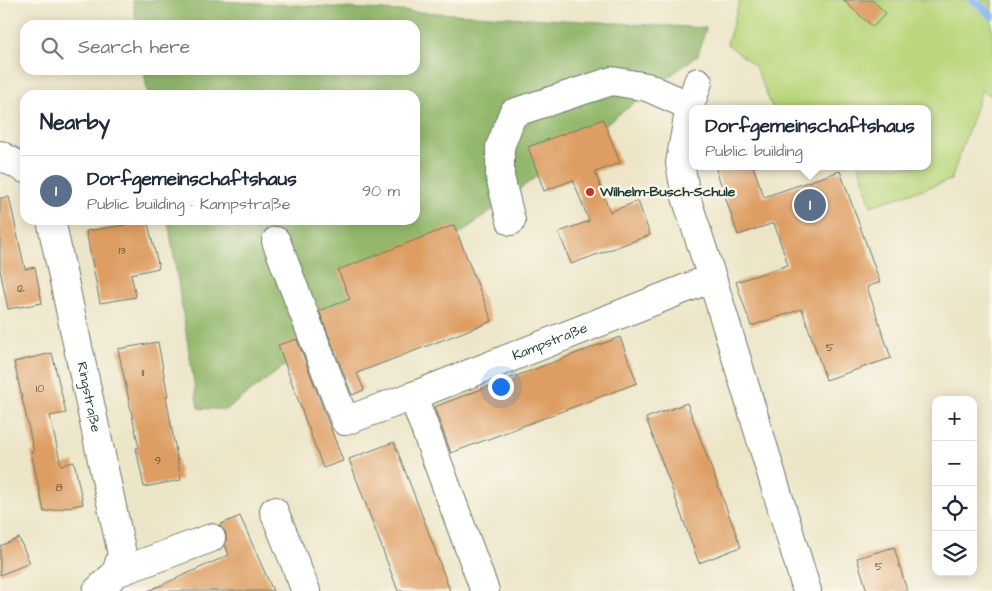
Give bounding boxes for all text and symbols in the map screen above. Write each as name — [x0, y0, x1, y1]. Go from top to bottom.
search box — [20, 20, 420, 75]
icon: search — [38, 34, 66, 62]
text: Search here — [78, 34, 190, 61]
popup — [689, 105, 931, 170]
text: Nearby — [40, 108, 110, 137]
text: Dorfgemeinschaftshaus — [705, 113, 915, 140]
text: Public building — [705, 140, 803, 162]
text: Dorfgemeinschaftshaus — [87, 166, 297, 193]
text: 1 — [55, 180, 57, 202]
text: 90 m — [362, 180, 400, 202]
place label: Wilhelm-Busch-Schule — [599, 182, 736, 202]
marker: Wilhelm-Busch-Schule — [584, 186, 596, 198]
pin: 1 — [794, 186, 826, 224]
text: Public building · Kampstraße — [87, 193, 290, 215]
house number: 13 — [118, 243, 126, 258]
house number: 12 — [17, 281, 26, 296]
street label: Kampstraße — [509, 318, 591, 366]
house number: 5 — [826, 340, 834, 355]
street label: Ringstraße — [71, 360, 106, 434]
house number: 11 — [142, 365, 145, 380]
your location — [488, 374, 514, 400]
house number: 10 — [36, 381, 44, 396]
map controls — [932, 396, 977, 576]
button: + — [932, 396, 977, 441]
button: − — [932, 441, 977, 486]
house number: 9 — [155, 453, 161, 468]
house number: 8 — [55, 480, 63, 495]
button: locate — [932, 486, 977, 531]
button: layers — [932, 531, 977, 576]
house number: 5 — [875, 559, 883, 574]

